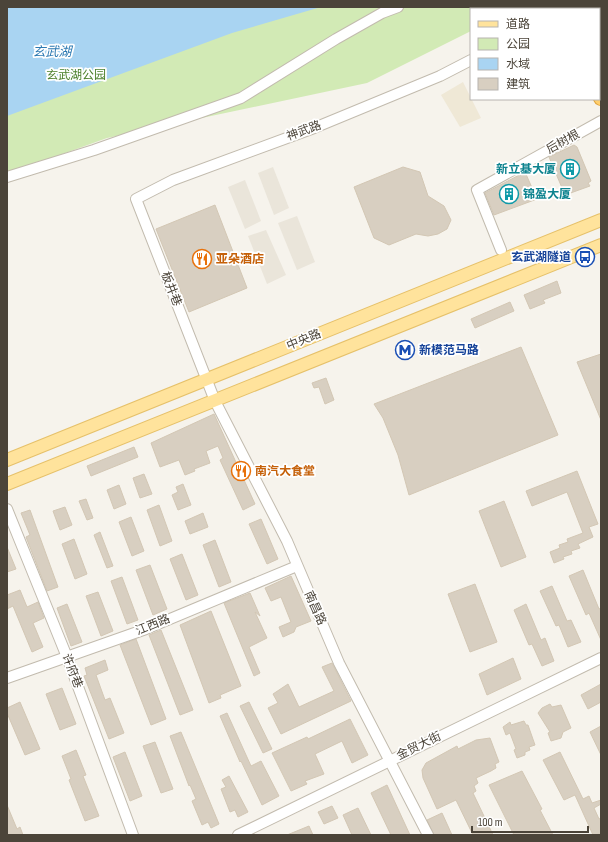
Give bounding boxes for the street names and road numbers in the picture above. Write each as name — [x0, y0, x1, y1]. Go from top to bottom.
street label: 神武路 — [285, 118, 323, 144]
street label: 后树根 — [544, 127, 582, 157]
street label: 板井巷 — [158, 270, 184, 308]
street label: 中央路 — [284, 326, 324, 354]
street label: 南昌路 — [301, 588, 329, 628]
street label: 江西路 — [133, 611, 173, 639]
street label: 许府巷 — [59, 652, 85, 690]
street label: 金贸大街 — [394, 729, 444, 763]

